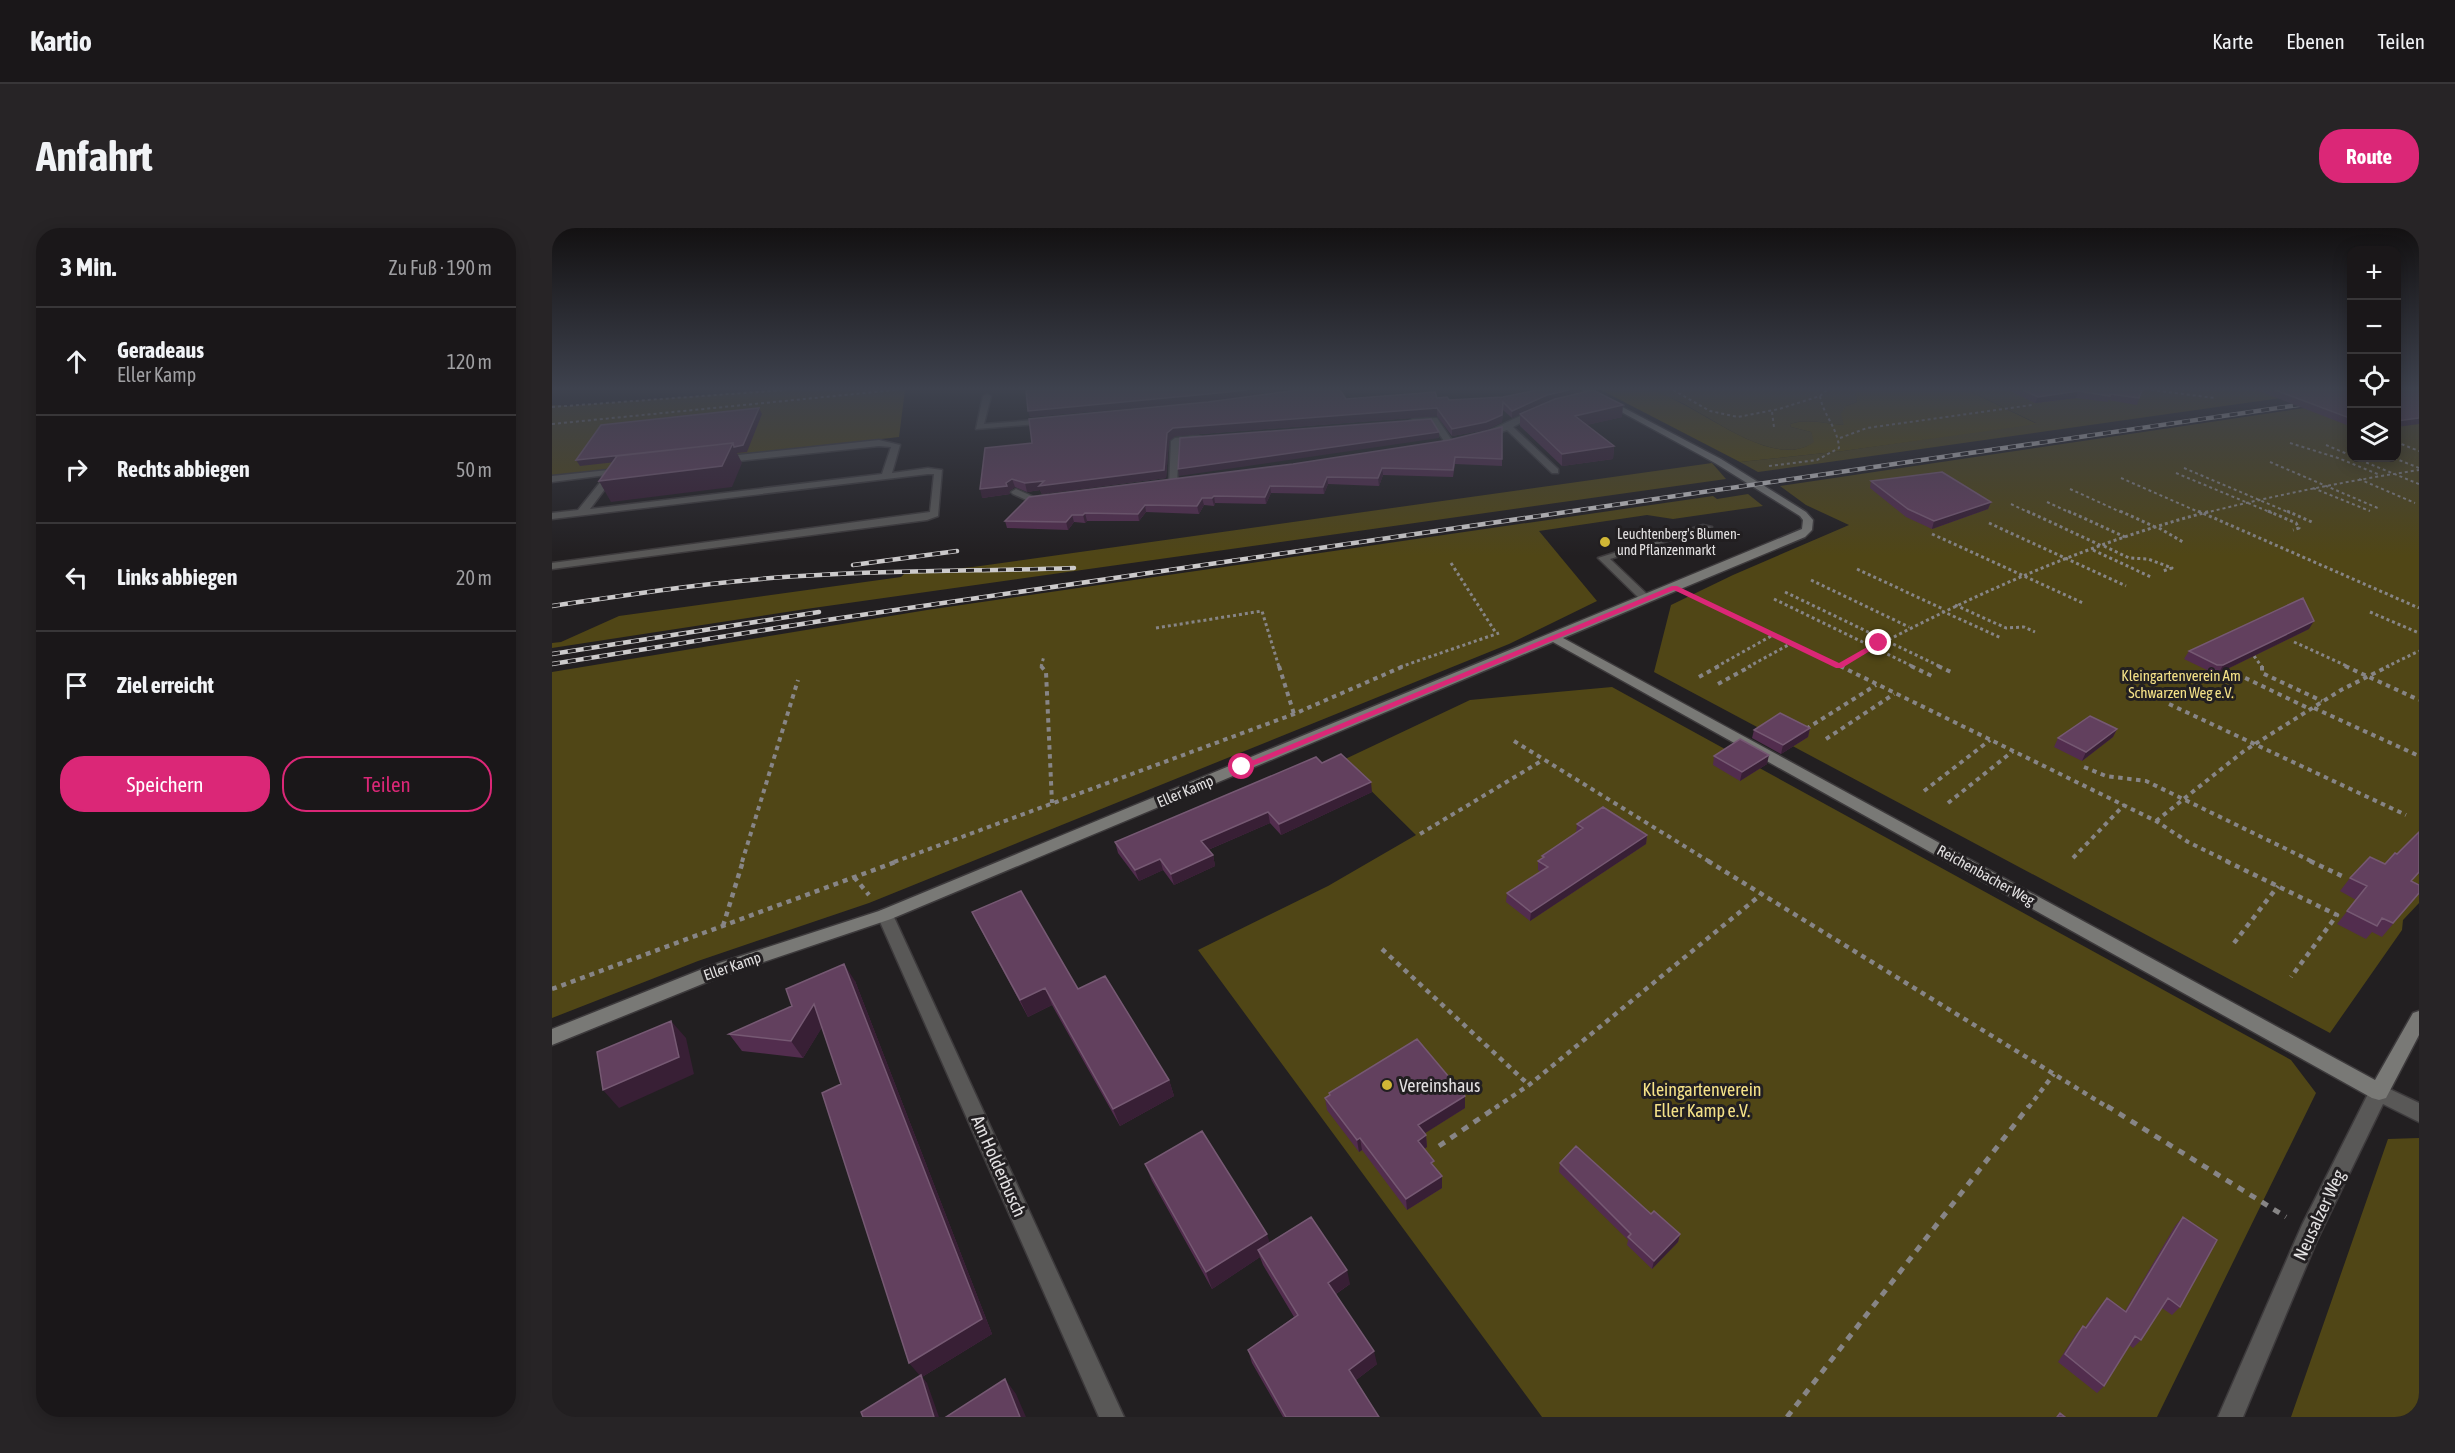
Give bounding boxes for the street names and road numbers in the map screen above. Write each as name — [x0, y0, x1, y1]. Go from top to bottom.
street label: Eller Kamp — [1154, 772, 1216, 810]
street label: Reichenbacher Weg — [1934, 841, 2038, 909]
street label: Eller Kamp — [701, 948, 763, 984]
street label: Am Holderbusch — [967, 1112, 1031, 1220]
street label: Neusalzer Weg — [2289, 1166, 2349, 1264]

